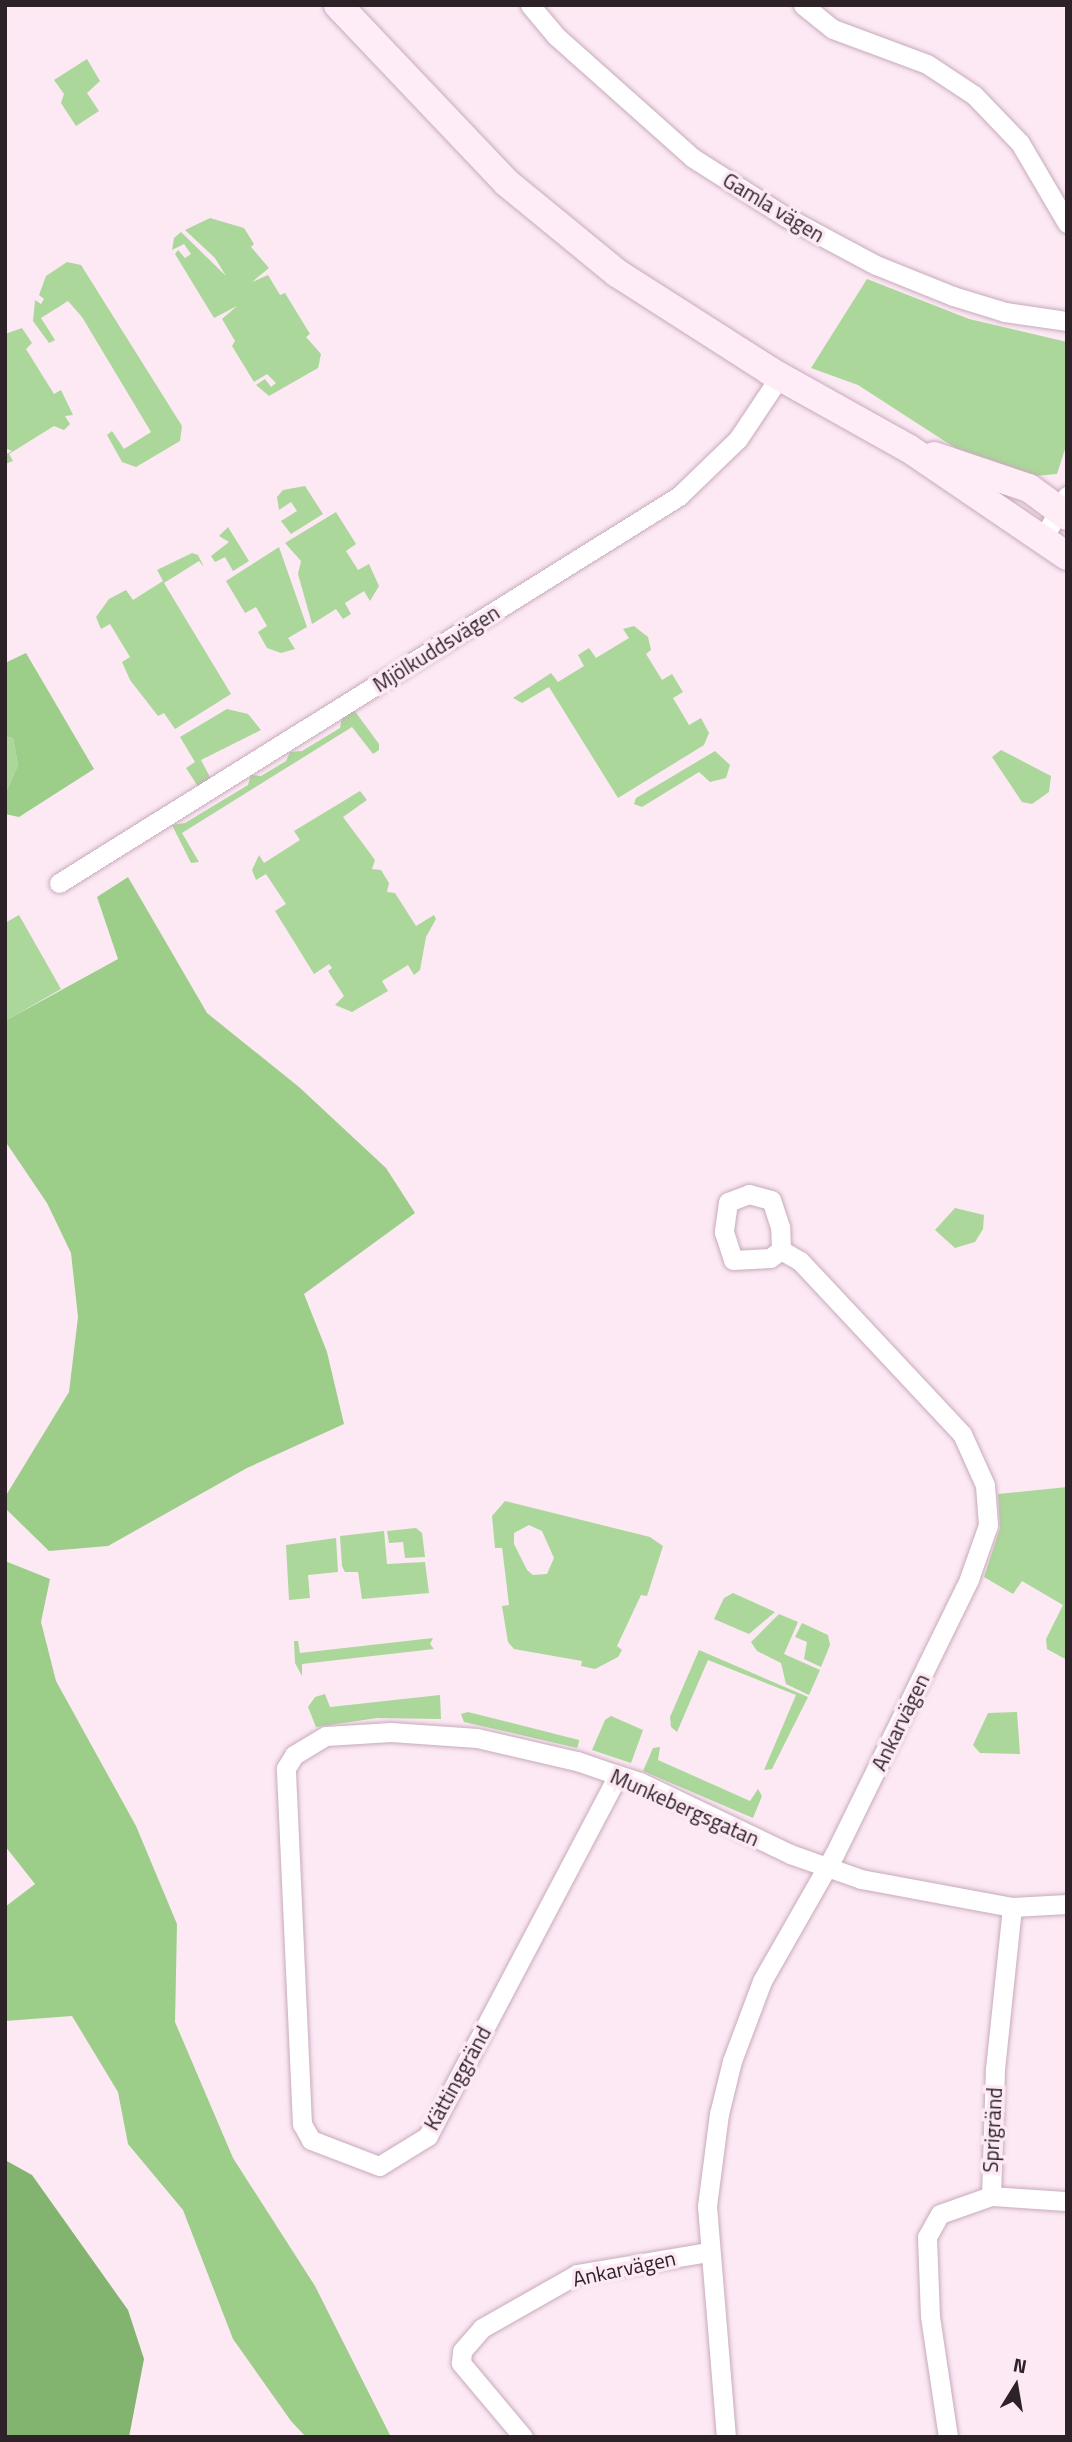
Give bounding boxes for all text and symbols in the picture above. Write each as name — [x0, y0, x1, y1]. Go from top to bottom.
street label: Gamla vägen — [719, 167, 829, 247]
street label: Mjölkuddsvägen — [368, 599, 504, 697]
street label: Ankarvägen — [866, 1669, 934, 1775]
street label: Munkebergsgatan — [607, 1763, 763, 1851]
street label: Kättinggränd — [418, 2022, 496, 2134]
street label: Sprigränd — [977, 2087, 1007, 2173]
street label: Ankarvägen — [570, 2245, 678, 2291]
text: N — [1011, 2349, 1029, 2380]
north arrow — [981, 2351, 1051, 2421]

